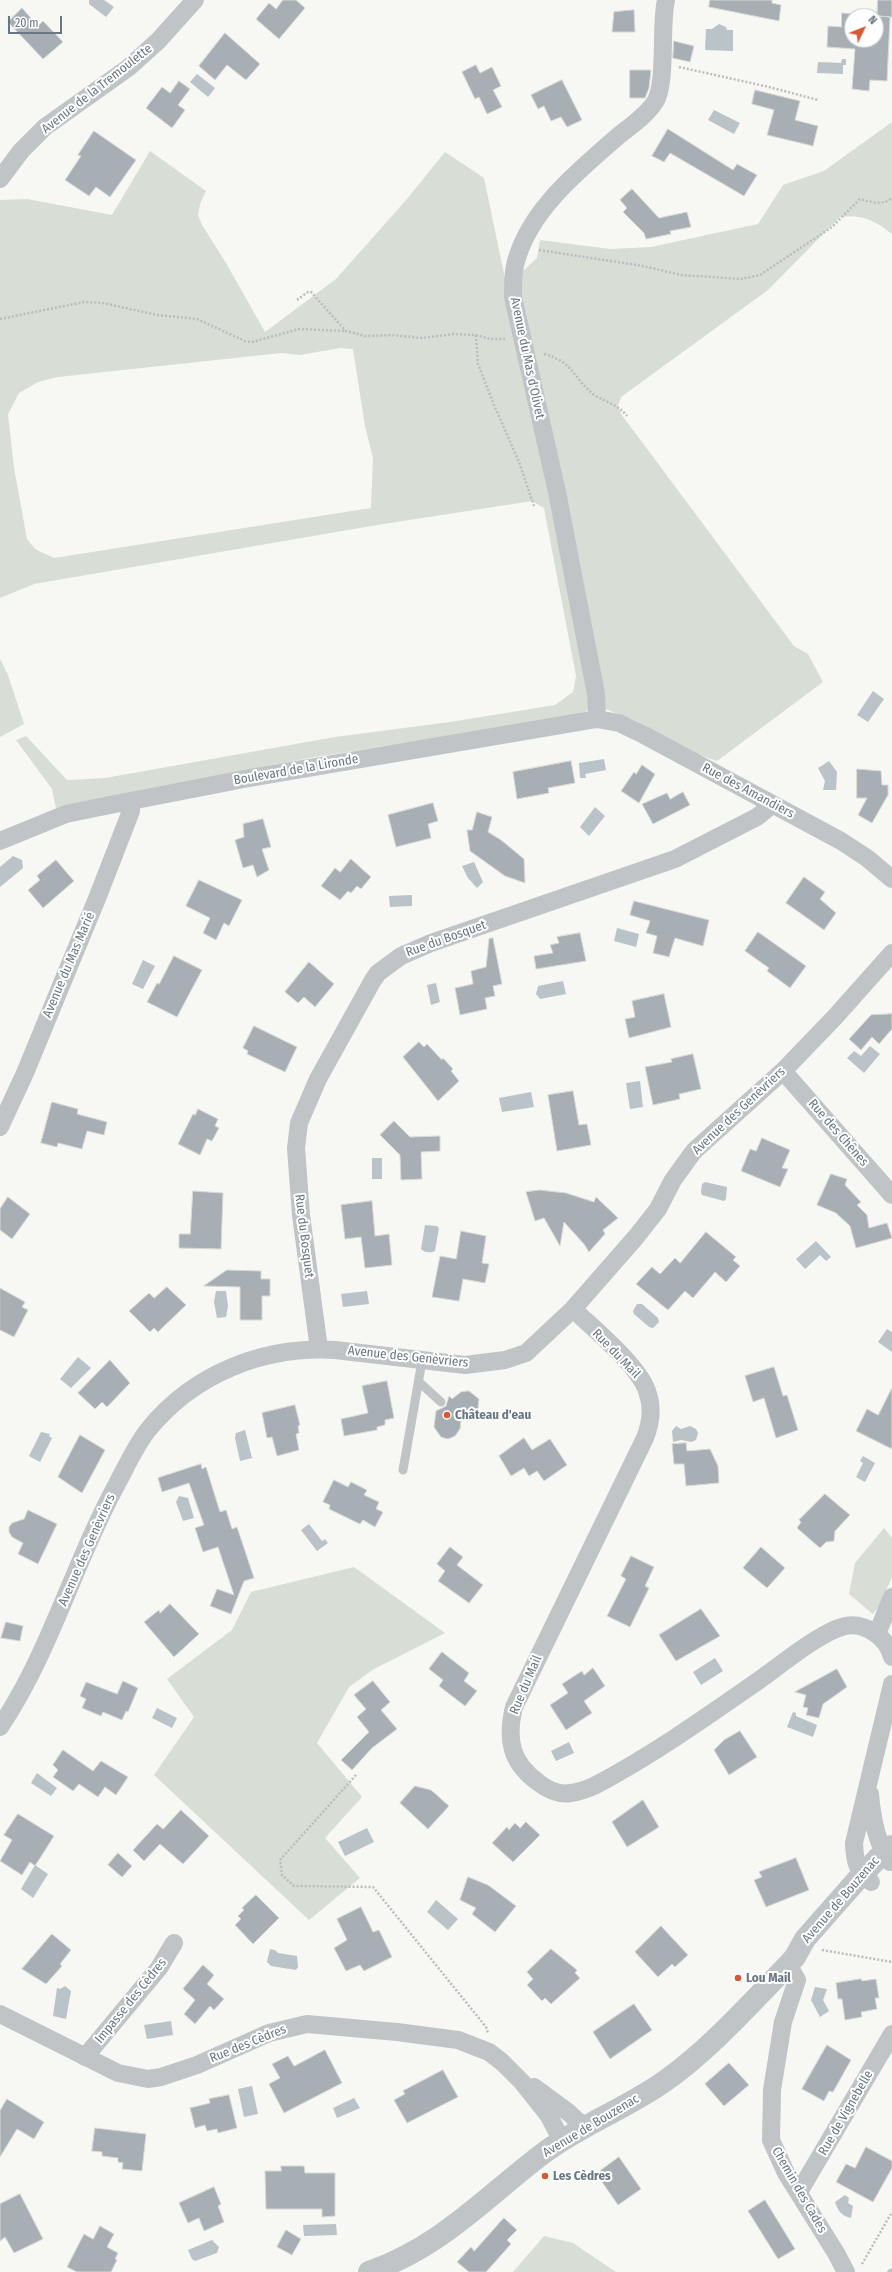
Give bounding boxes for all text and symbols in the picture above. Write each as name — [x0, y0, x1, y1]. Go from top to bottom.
scale bar — [10, 8, 64, 34]
north arrow — [844, 8, 884, 48]
text: N — [865, 13, 879, 27]
text: 20 m — [15, 16, 39, 30]
street label: Avenue de la Tremoulette — [39, 41, 155, 137]
street label: Avenue du Mas d'Olivet — [506, 296, 548, 420]
street label: Boulevard de la Lironde — [233, 751, 359, 789]
street label: Rue des Amandiers — [699, 760, 797, 822]
street label: Avenue du Mas Marié — [40, 910, 98, 1020]
street label: Rue du Bosquet — [404, 917, 488, 961]
street label: Avenue des Genèvriers — [689, 1064, 789, 1158]
street label: Rue des Chênes — [805, 1096, 871, 1170]
street label: Rue du Bosquet — [291, 1193, 317, 1279]
street label: Rue du Mail — [589, 1326, 643, 1382]
street label: Avenue des Genèvriers — [347, 1343, 469, 1371]
place label: Château d'eau — [455, 1407, 531, 1423]
marker: Château d'eau — [442, 1410, 452, 1420]
street label: Avenue des Genèvriers — [55, 1491, 119, 1609]
street label: Rue du Mail — [507, 1653, 545, 1717]
street label: Avenue de Bouzenac — [799, 1854, 883, 1946]
street label: Impasse des Cèdres — [92, 1955, 170, 2047]
place label: Lou Mail — [746, 1970, 791, 1986]
marker: Lou Mail — [733, 1973, 743, 1983]
street label: Rue des Cèdres — [207, 2022, 289, 2066]
street label: Rue de Vignebelle — [815, 2068, 877, 2158]
street label: Avenue de Bouzenac — [540, 2091, 642, 2161]
street label: Chemin des Cades — [768, 2144, 830, 2236]
place label: Les Cèdres — [553, 2168, 611, 2184]
marker: Les Cèdres — [540, 2171, 550, 2181]

